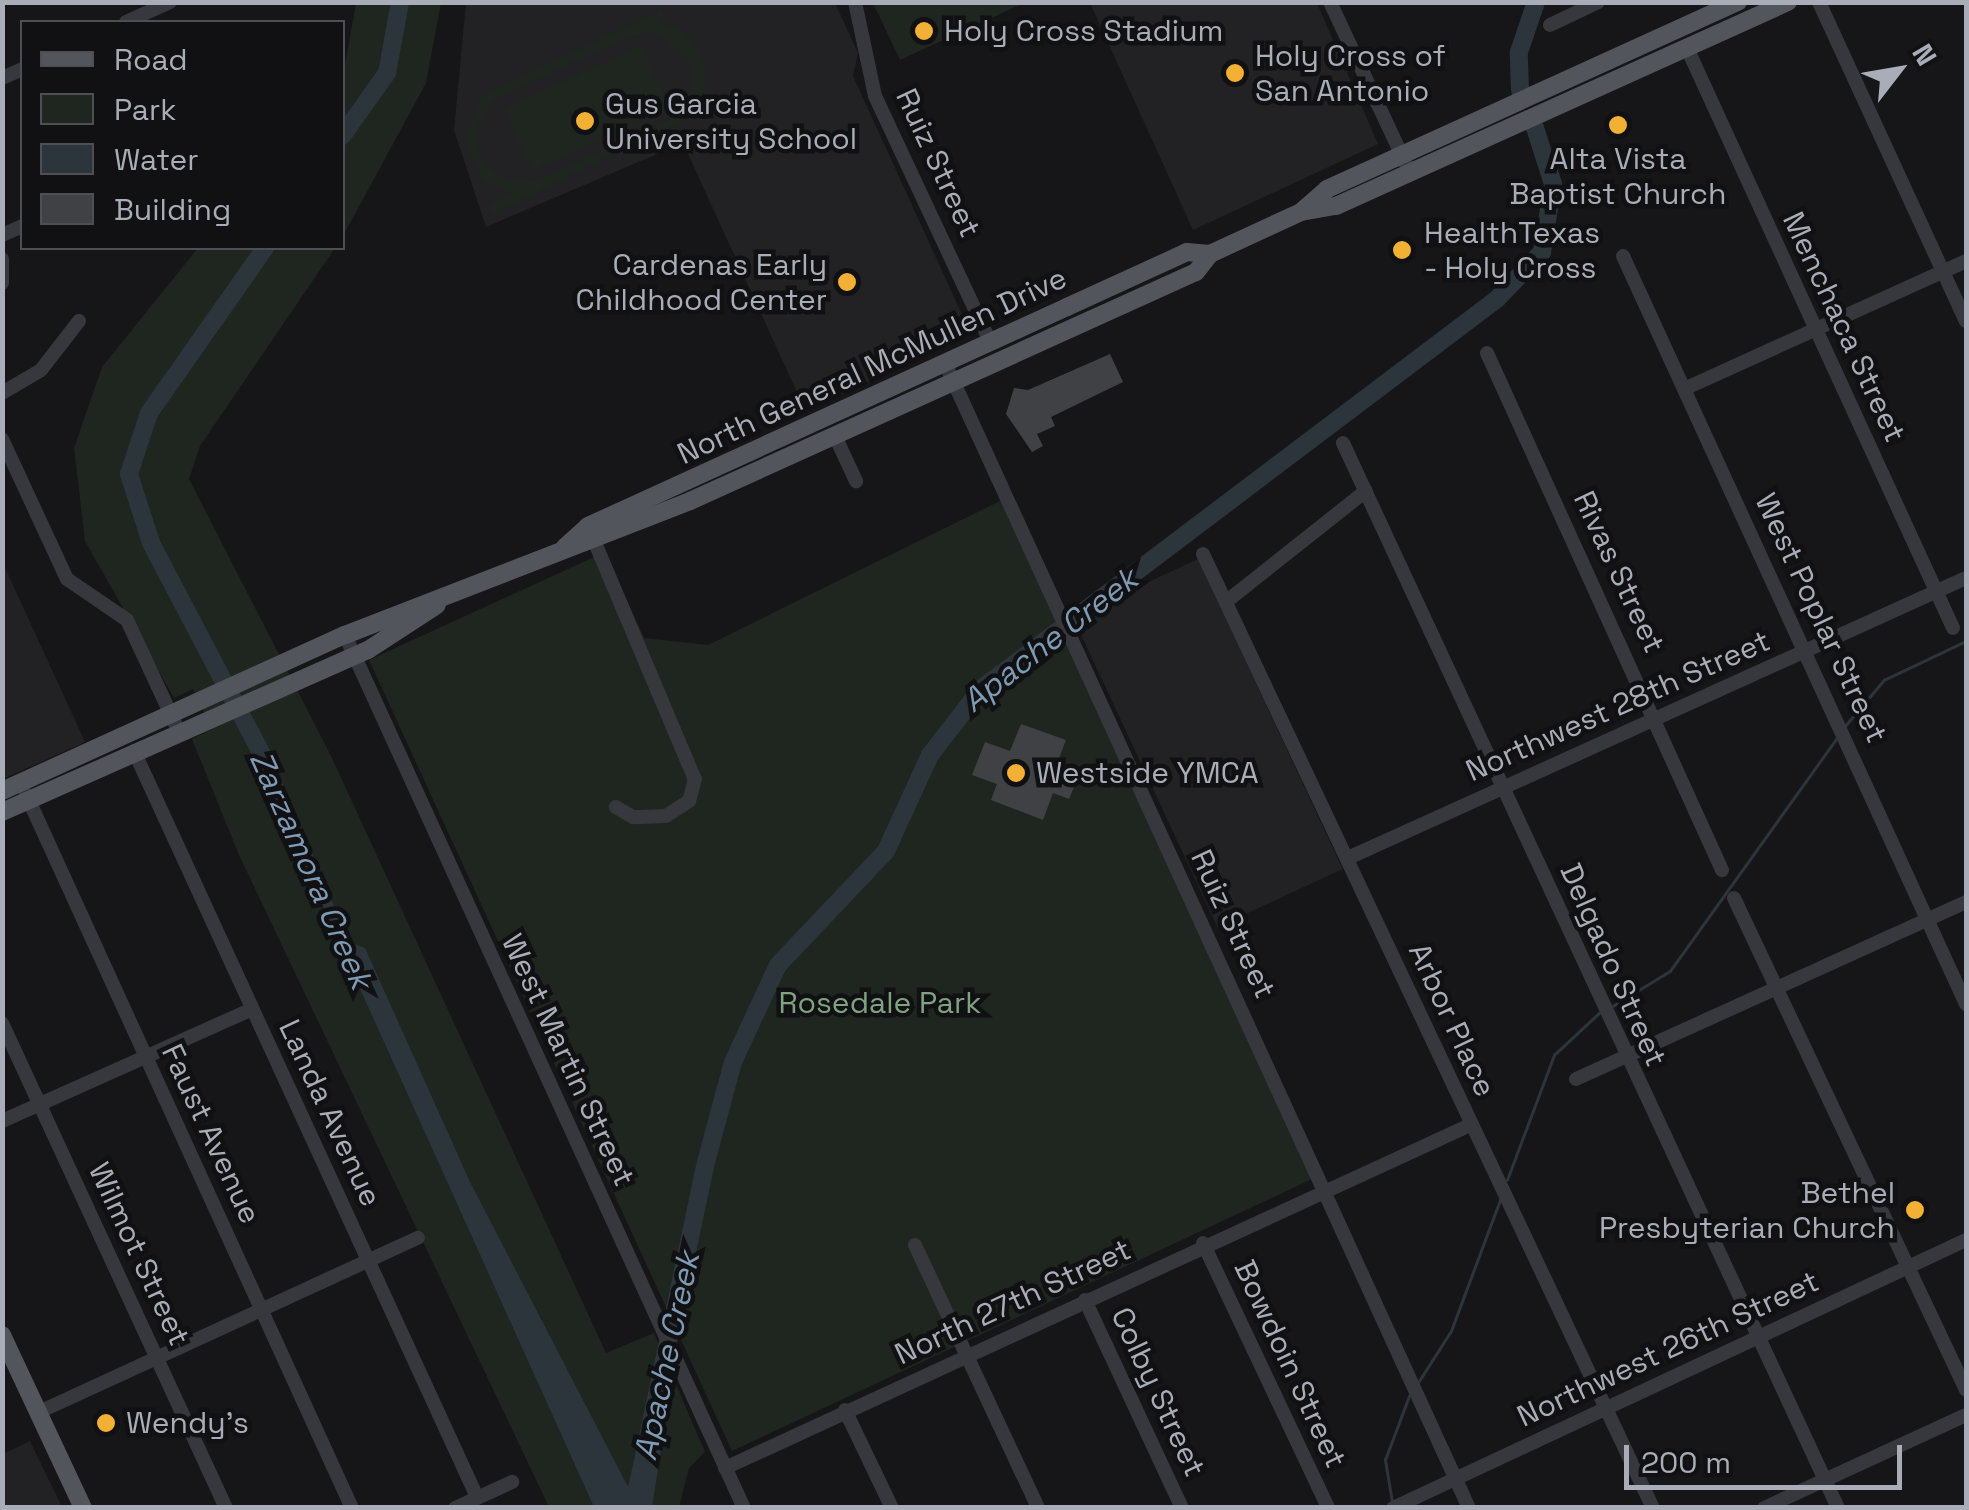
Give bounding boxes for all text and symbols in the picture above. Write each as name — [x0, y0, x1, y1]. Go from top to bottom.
place label: Holy Cross Stadium — [944, 13, 1223, 49]
legend — [20, 20, 345, 250]
marker: Holy Cross Stadium — [913, 20, 935, 42]
north arrow — [1849, 20, 1949, 120]
text: N — [1904, 37, 1945, 72]
place label: Holy Cross of San Antonio — [1255, 38, 1446, 108]
text: Road — [114, 40, 188, 79]
marker: Holy Cross of San Antonio — [1224, 62, 1246, 84]
street label: Ruiz Street — [888, 83, 988, 243]
place label: Gus Garcia University School — [605, 86, 857, 156]
text: Park — [114, 90, 176, 129]
marker: Gus Garcia University School — [574, 110, 596, 132]
marker: Alta Vista Baptist Church — [1607, 114, 1629, 136]
text: Water — [114, 140, 199, 179]
place label: Alta Vista Baptist Church — [1510, 141, 1726, 212]
text: Building — [114, 190, 231, 229]
street label: Menchaca Street — [1775, 206, 1913, 448]
place label: HealthTexas - Holy Cross — [1424, 215, 1600, 286]
marker: HealthTexas - Holy Cross — [1389, 237, 1415, 263]
place label: Cardenas Early Childhood Center — [576, 247, 827, 318]
street label: North General McMullen Drive — [672, 260, 1072, 472]
marker: Cardenas Early Childhood Center — [836, 271, 858, 293]
street label: Rivas Street — [1566, 485, 1672, 659]
street label: West Poplar Street — [1747, 487, 1895, 749]
water label: Apache Creek — [955, 560, 1145, 720]
street label: Northwest 28th Street — [1461, 623, 1775, 789]
water label: Zarzamora Creek — [241, 745, 381, 995]
place label: Westside YMCA — [1036, 755, 1259, 791]
marker: Westside YMCA — [1005, 762, 1027, 784]
street label: Ruiz Street — [1183, 844, 1283, 1004]
street label: Delgado Street — [1552, 858, 1674, 1072]
street label: West Martin Street — [494, 928, 642, 1192]
street label: Arbor Place — [1401, 938, 1503, 1102]
park label: Rosedale Park — [779, 985, 981, 1021]
street label: Landa Avenue — [271, 1014, 389, 1212]
street label: Faust Avenue — [154, 1038, 268, 1230]
street label: Wilmot Street — [81, 1157, 197, 1351]
place label: Bethel Presbyterian Church — [1599, 1175, 1895, 1246]
marker: Bethel Presbyterian Church — [1904, 1199, 1926, 1221]
street label: North 27th Street — [889, 1232, 1137, 1372]
water label: Apache Creek — [626, 1248, 708, 1464]
street label: Bowdoin Street — [1226, 1255, 1354, 1473]
street label: Northwest 26th Street — [1512, 1263, 1824, 1435]
street label: Colby Street — [1103, 1302, 1213, 1482]
place label: Wendy's — [126, 1405, 249, 1441]
marker: Wendy's — [95, 1412, 117, 1434]
scale bar — [1629, 1425, 1906, 1487]
text: 200 m — [1641, 1443, 1731, 1482]

